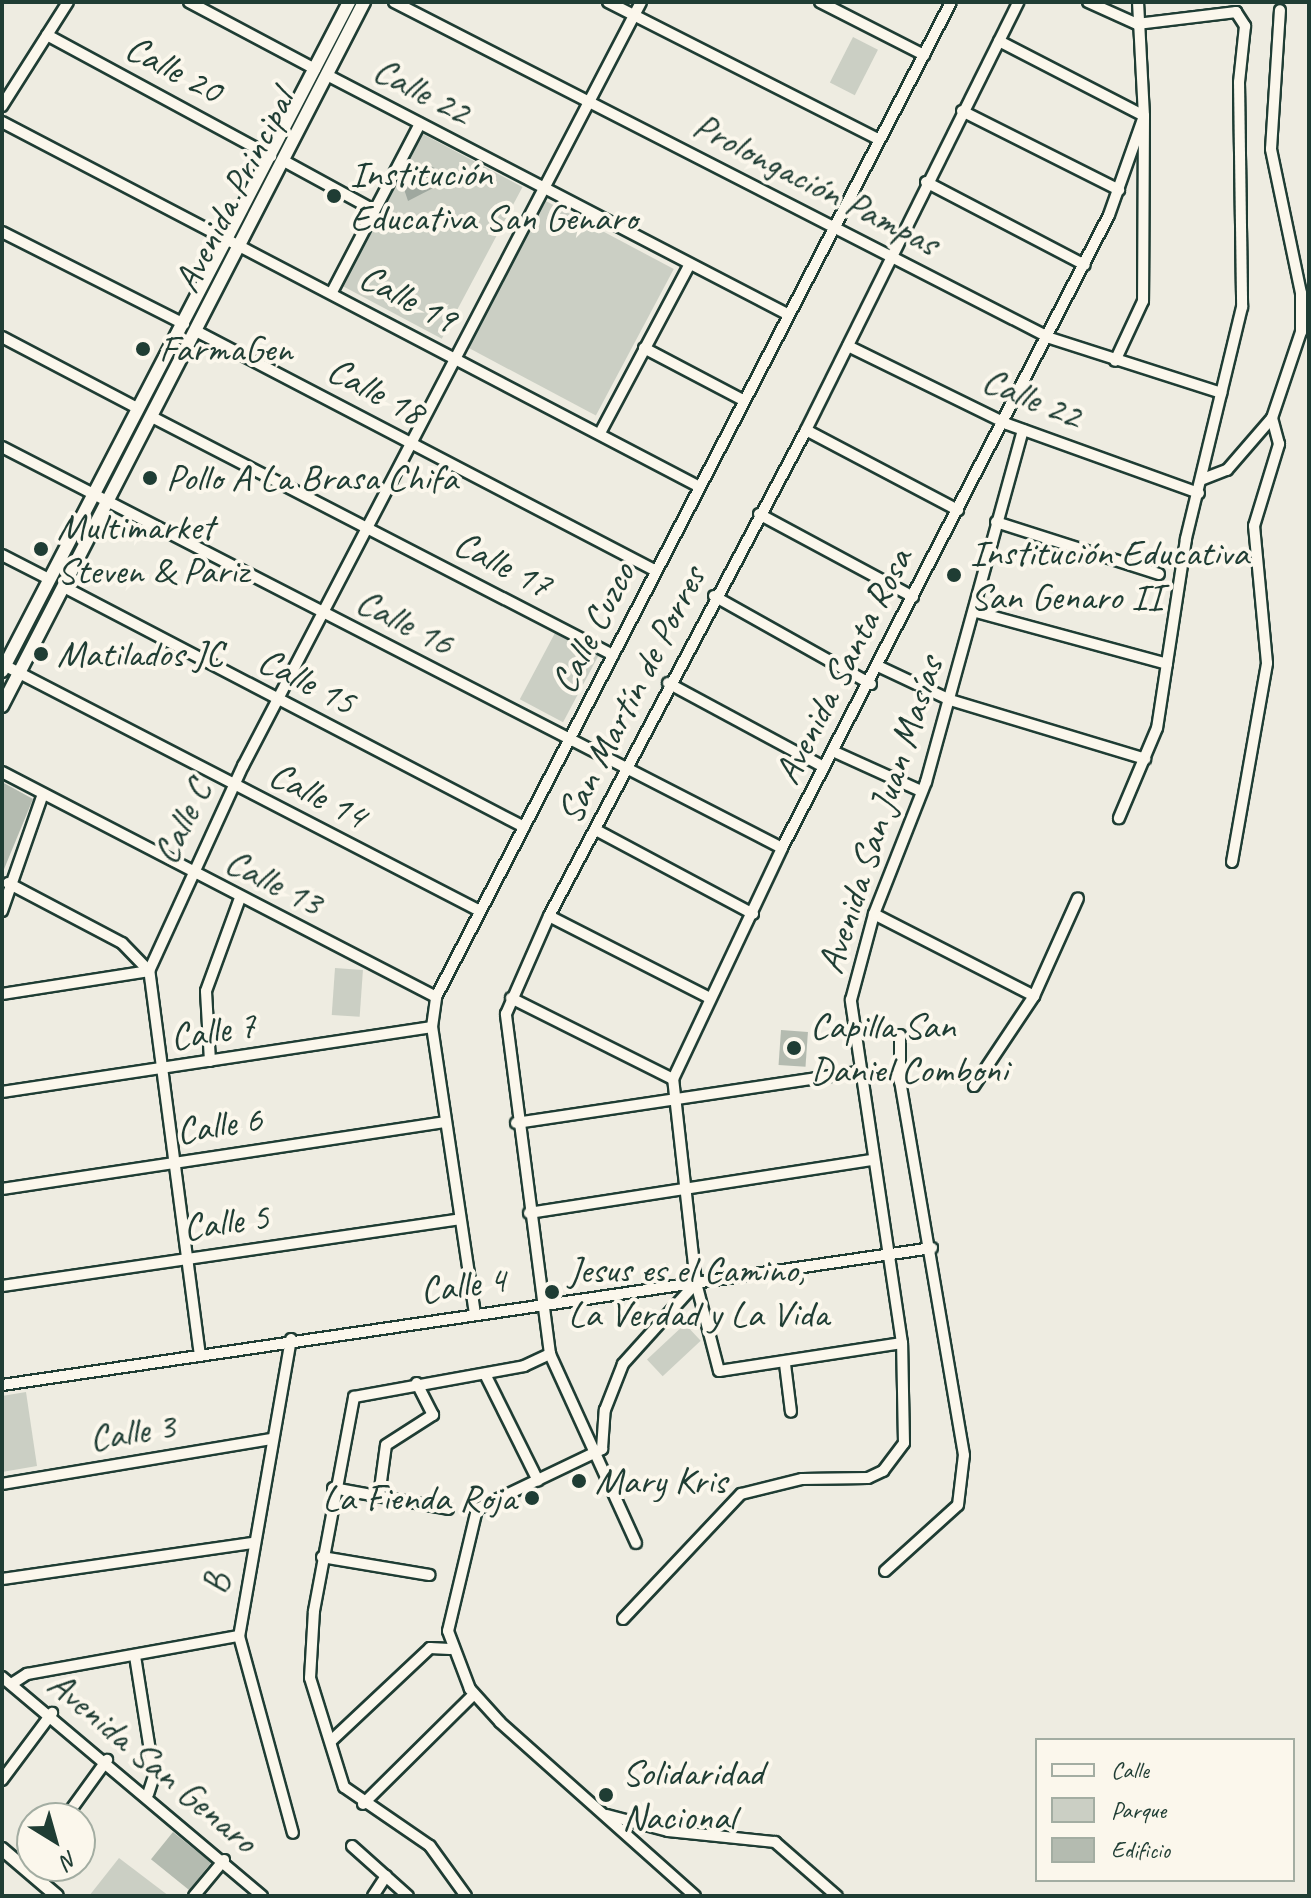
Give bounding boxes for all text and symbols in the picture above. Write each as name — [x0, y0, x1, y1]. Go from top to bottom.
street label: Calle 20 — [118, 25, 230, 113]
street label: Calle 22 — [366, 47, 478, 135]
street label: Avenida Principal — [164, 82, 304, 300]
street label: Prolongación Pampas — [687, 103, 945, 265]
place label: Institución Educativa San Genaro — [350, 151, 636, 240]
marker: Institución Educativa San Genaro — [325, 187, 343, 205]
street label: Calle 19 — [352, 254, 464, 342]
place label: FarmaGen — [159, 326, 292, 372]
marker: FarmaGen — [134, 340, 152, 358]
street label: Calle 18 — [320, 347, 432, 435]
street label: Calle 22 — [976, 357, 1088, 439]
place label: Pollo A La Brasa Chifa — [166, 455, 458, 501]
marker: Pollo A La Brasa Chifa — [141, 469, 159, 487]
place label: Multimarket Steven & Pariz — [57, 504, 248, 594]
street label: Calle 17 — [447, 520, 559, 608]
place label: Institución Educativa San Genaro II — [970, 530, 1247, 620]
marker: Multimarket Steven & Pariz — [32, 540, 50, 558]
street label: Avenida Santa Rosa — [764, 541, 922, 791]
street label: Calle Cuzco — [541, 555, 645, 701]
street label: San Martín de Porres — [546, 558, 716, 832]
marker: Institución Educativa San Genaro II — [945, 566, 963, 584]
street label: Calle 16 — [349, 578, 461, 666]
place label: Matilados JC — [57, 631, 223, 677]
street label: Calle 15 — [251, 637, 363, 725]
marker: Matilados JC — [32, 645, 50, 663]
street label: Avenida San Juan Masías — [808, 652, 952, 978]
street label: Calle 14 — [262, 751, 374, 839]
street label: Calle C — [142, 773, 222, 871]
street label: Calle 13 — [218, 838, 330, 926]
street label: Calle 7 — [167, 1002, 259, 1060]
place label: Capilla San Daniel Comboni — [810, 1003, 1008, 1092]
marker: Capilla San Daniel Comboni — [785, 1039, 803, 1057]
street label: Calle 6 — [173, 1096, 265, 1154]
street label: Calle 5 — [180, 1193, 272, 1251]
place label: Jesus es el Camino, La Verdad y La Vida — [568, 1247, 828, 1336]
street label: Calle 4 — [417, 1256, 509, 1314]
marker: Jesus es el Camino, La Verdad y La Vida — [543, 1283, 561, 1301]
street label: Calle 3 — [86, 1403, 178, 1461]
place label: Mary Kris — [595, 1458, 728, 1504]
marker: Mary Kris — [570, 1472, 588, 1490]
place label: La Fienda Roja — [324, 1475, 516, 1521]
marker: La Fienda Roja — [523, 1489, 541, 1507]
street label: B — [192, 1571, 240, 1597]
street label: Avenida San Genaro — [39, 1661, 267, 1863]
legend — [1035, 1738, 1295, 1882]
place label: Solidaridad Nacional — [622, 1750, 763, 1840]
text: Calle — [1111, 1755, 1149, 1785]
marker: Solidaridad Nacional — [597, 1786, 615, 1804]
text: Parque — [1111, 1795, 1166, 1825]
north arrow — [16, 1802, 96, 1882]
text: Edificio — [1111, 1835, 1170, 1865]
text: N — [55, 1844, 83, 1875]

